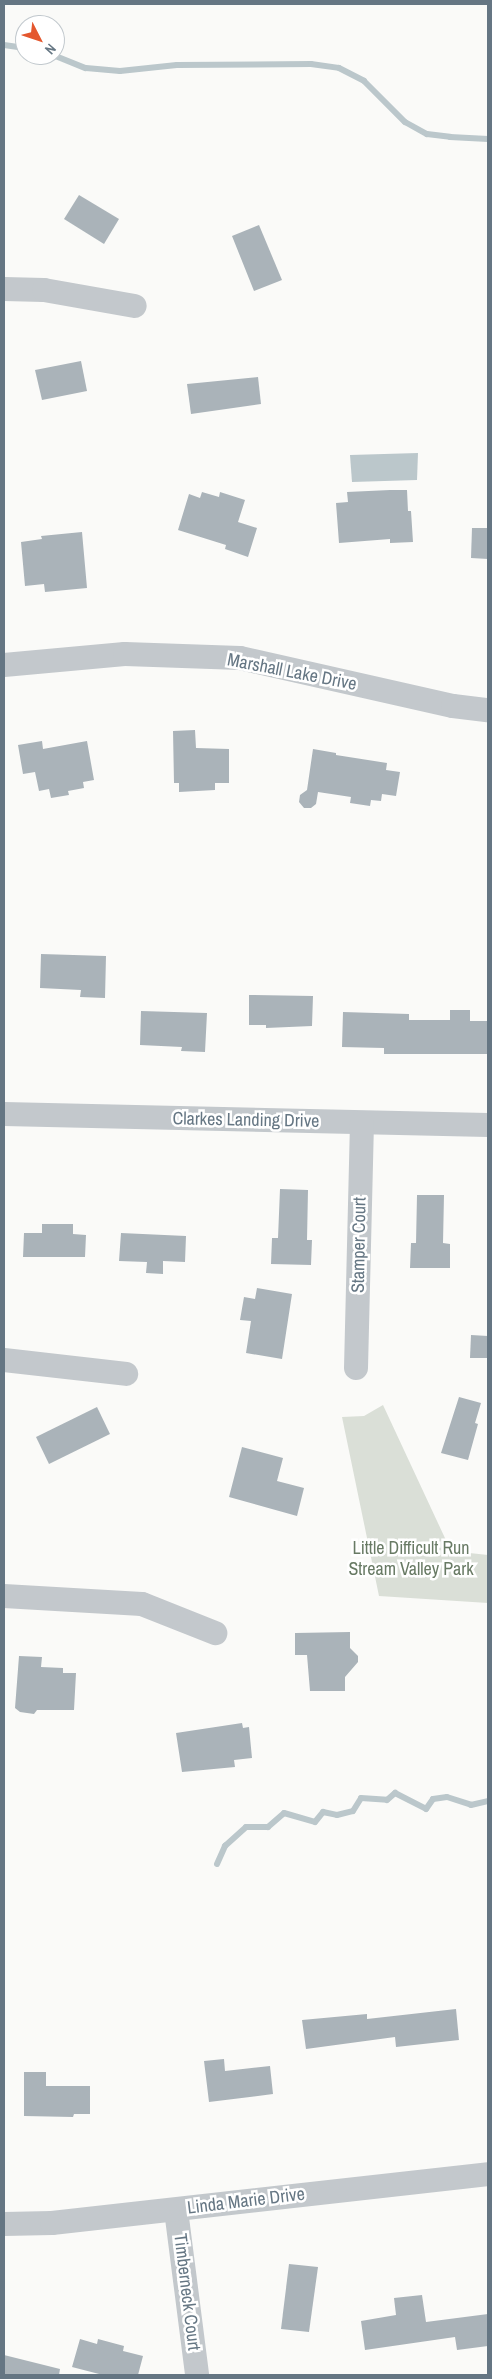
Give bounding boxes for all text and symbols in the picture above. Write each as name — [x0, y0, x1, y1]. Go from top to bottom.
north arrow — [15, 15, 65, 65]
text: N — [41, 40, 60, 58]
street label: Marshall Lake Drive — [226, 649, 358, 695]
street label: Clarkes Landing Drive — [172, 1108, 320, 1132]
street label: Stamper Court — [347, 1197, 371, 1293]
park label: Little Difficult Run Stream Valley Park — [348, 1538, 474, 1580]
street label: Linda Marie Drive — [186, 2183, 306, 2219]
street label: Timberneck Court — [169, 2232, 205, 2352]

